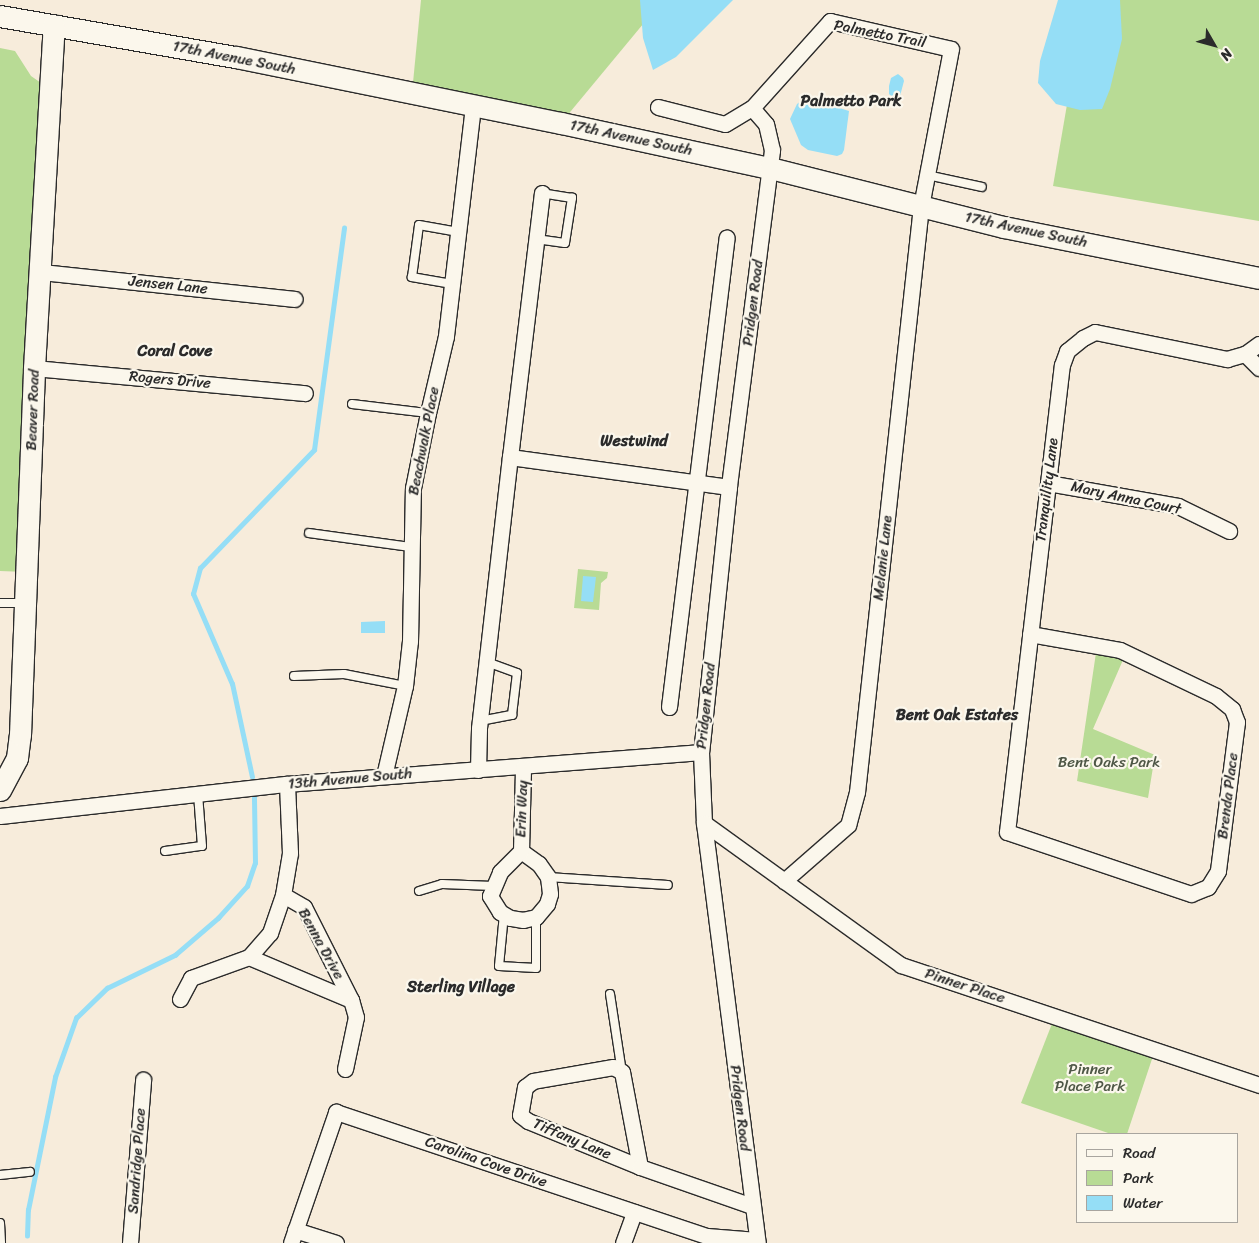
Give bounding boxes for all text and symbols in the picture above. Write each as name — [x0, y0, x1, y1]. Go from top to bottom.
street label: Palmetto Trail — [833, 16, 927, 52]
north arrow — [1189, 20, 1239, 70]
street label: 17th Avenue South — [171, 37, 297, 79]
text: N — [1213, 43, 1239, 66]
district label: Palmetto Park — [801, 91, 901, 111]
street label: 17th Avenue South — [568, 116, 694, 160]
street label: 17th Avenue South — [963, 208, 1089, 252]
street label: Pridgen Road — [739, 259, 767, 347]
street label: Jensen Lane — [127, 272, 209, 298]
district label: Coral Cove — [137, 341, 213, 361]
street label: Rogers Drive — [128, 367, 212, 393]
street label: Beaver Road — [23, 369, 43, 451]
street label: Beachwalk Place — [405, 385, 443, 497]
district label: Westwind — [600, 431, 668, 451]
street label: Tranquility Lane — [1032, 437, 1062, 543]
street label: Mary Anna Court — [1069, 477, 1183, 519]
street label: Melanie Lane — [870, 514, 896, 602]
street label: Pridgen Road — [693, 662, 719, 750]
district label: Bent Oak Estates — [896, 705, 1018, 725]
street label: Brenda Place — [1214, 752, 1242, 840]
park label: Bent Oaks Park — [1058, 754, 1160, 772]
street label: 13th Avenue South — [287, 765, 413, 793]
street label: Erin Way — [512, 780, 532, 838]
street label: Benna Drive — [294, 905, 348, 983]
street label: Pinner Place — [923, 965, 1007, 1007]
district label: Sterling Village — [407, 977, 515, 997]
park label: Pinner Place Park — [1055, 1060, 1125, 1095]
street label: Pridgen Road — [726, 1064, 754, 1152]
street label: Sandridge Place — [124, 1108, 150, 1214]
street label: Tiffany Lane — [530, 1114, 614, 1164]
street label: Carolina Cove Drive — [422, 1133, 550, 1191]
legend — [1076, 1133, 1239, 1223]
text: Road — [1123, 1140, 1155, 1166]
text: Park — [1123, 1165, 1154, 1191]
text: Water — [1123, 1190, 1163, 1216]

